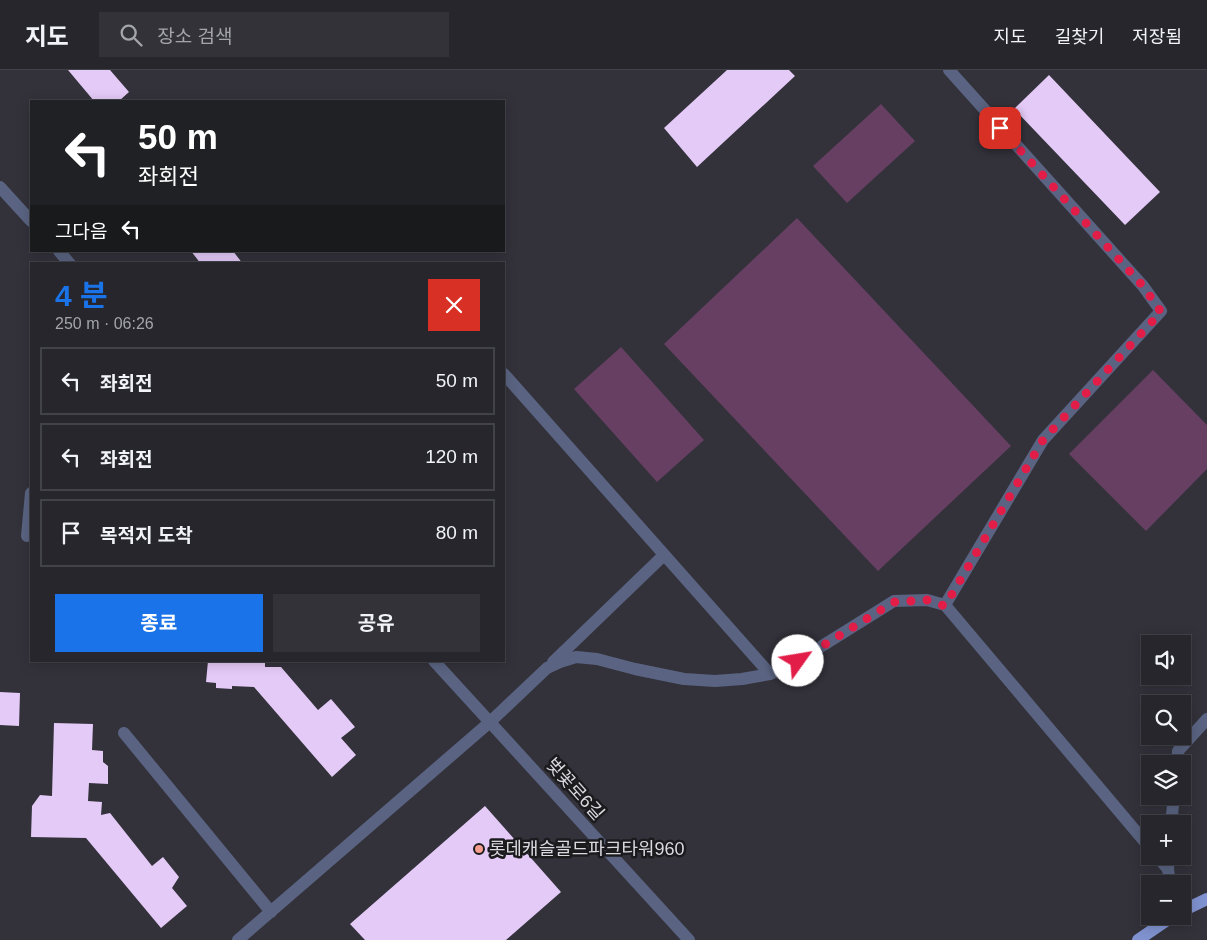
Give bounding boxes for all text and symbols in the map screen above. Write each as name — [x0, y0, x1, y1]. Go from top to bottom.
search box — [99, 12, 449, 57]
icon: search — [117, 21, 145, 49]
text: 지도 — [25, 23, 69, 50]
text: 장소 검색 — [157, 26, 232, 47]
text: 지도 — [994, 27, 1027, 47]
text: 길찾기 — [1055, 27, 1104, 47]
text: 저장됨 — [1132, 27, 1182, 47]
pin — [979, 107, 1021, 149]
icon: arrive — [986, 114, 1014, 142]
text: 50 m — [138, 117, 218, 156]
icon: left — [55, 120, 120, 185]
text: 좌회전 — [138, 164, 199, 189]
icon: left — [117, 215, 145, 243]
text: 그다음 — [55, 221, 107, 242]
text: 4 분 — [55, 279, 108, 312]
button: close — [428, 279, 480, 331]
text: 250 m · 06:26 — [55, 315, 154, 332]
icon: left — [57, 367, 85, 395]
text: 50 m — [436, 370, 478, 391]
text: 좌회전 — [100, 373, 152, 394]
icon: left — [57, 443, 85, 471]
text: 120 m — [425, 446, 478, 467]
text: 좌회전 — [100, 449, 152, 470]
icon: arrive — [57, 519, 85, 547]
text: 80 m — [436, 522, 478, 543]
text: 목적지 도착 — [100, 525, 193, 546]
button: 종료 — [55, 594, 263, 652]
button: 공유 — [273, 594, 480, 652]
position arrow — [771, 634, 823, 686]
map controls — [1141, 635, 1191, 925]
button: sound — [1141, 635, 1191, 685]
button: search — [1141, 695, 1191, 745]
street label: 벚꽃로6길 — [542, 754, 608, 824]
button: layers — [1141, 755, 1191, 805]
button: + — [1141, 815, 1191, 865]
place label: 롯데캐슬골드파크타워960 — [489, 839, 685, 859]
marker: 롯데캐슬골드파크타워960 — [473, 843, 485, 855]
button: − — [1141, 875, 1191, 925]

